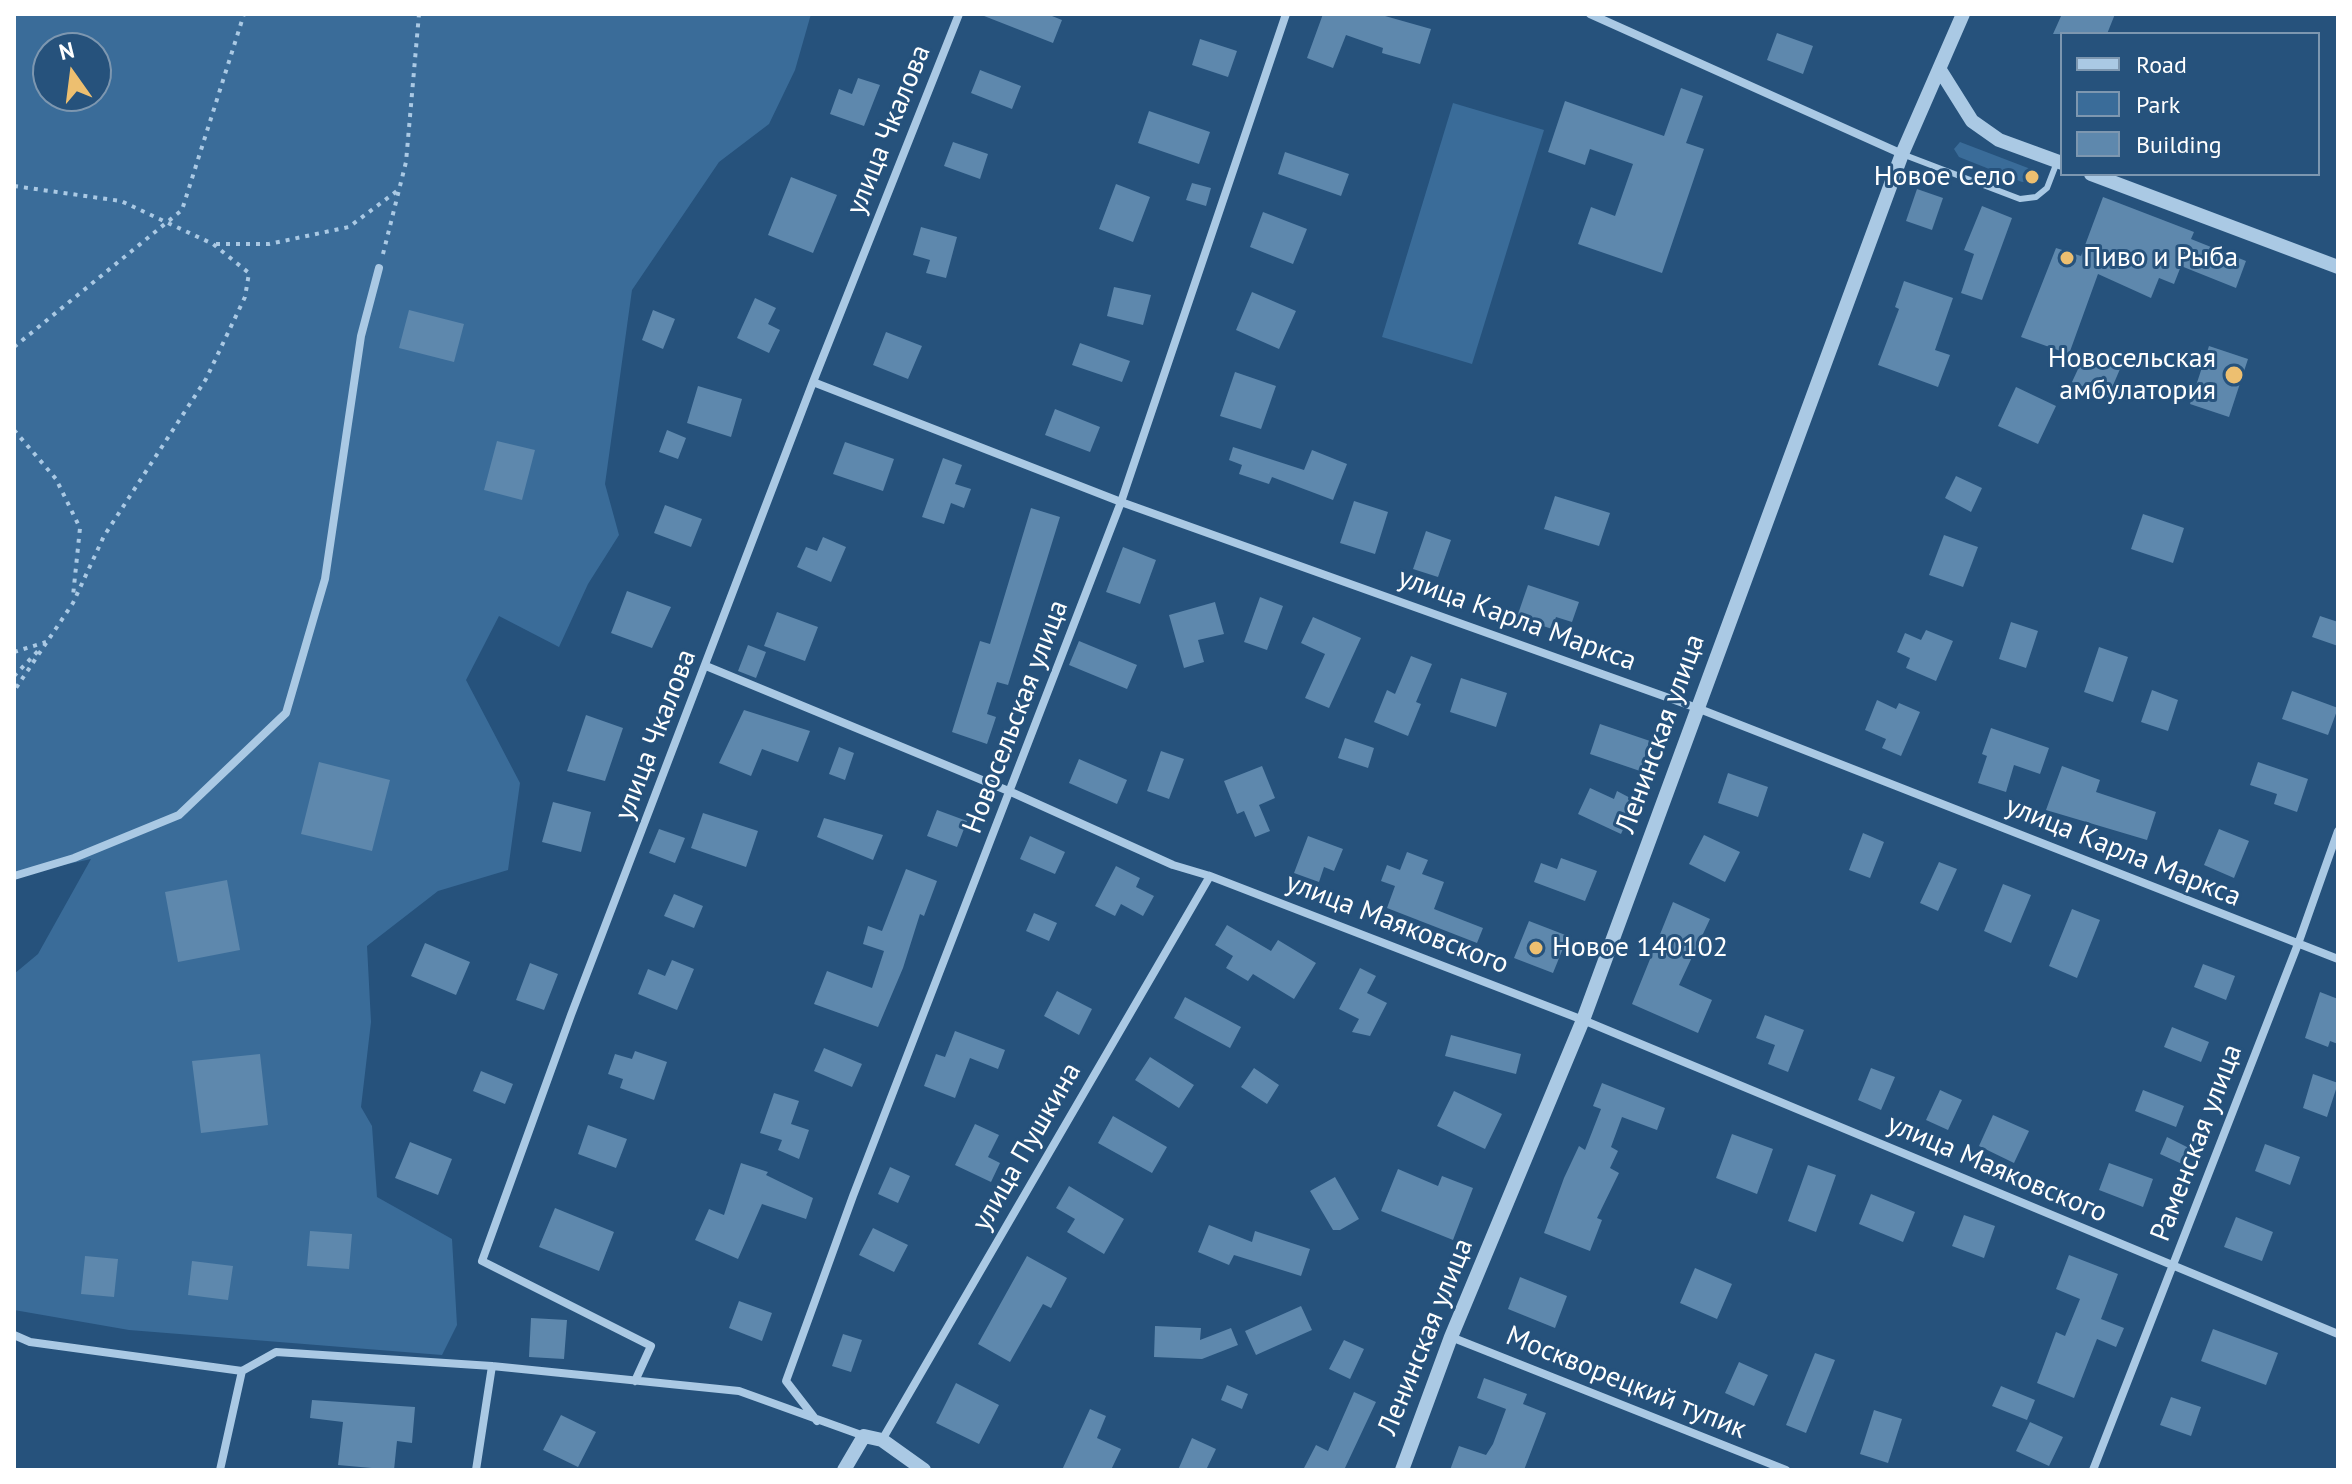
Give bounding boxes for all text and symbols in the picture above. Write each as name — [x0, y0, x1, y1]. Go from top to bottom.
north arrow — [32, 32, 112, 112]
legend — [2060, 32, 2320, 176]
text: N — [56, 35, 77, 66]
street label: улица Чкалова — [840, 40, 938, 220]
text: Road — [2136, 49, 2187, 80]
text: Park — [2136, 89, 2180, 120]
text: Building — [2136, 129, 2222, 160]
place label: Новое Село — [1874, 160, 2016, 194]
marker: Новое Село — [2023, 168, 2041, 186]
place label: Пиво и Рыба — [2083, 241, 2238, 275]
marker: Пиво и Рыба — [2058, 249, 2076, 267]
place label: Новосельская амбулатория — [2048, 342, 2216, 408]
marker: Новосельская амбулатория — [2223, 364, 2245, 386]
street label: улица Карла Маркса — [1393, 561, 1641, 679]
street label: Новосельская улица — [956, 596, 1076, 838]
street label: Ленинская улица — [1609, 630, 1713, 838]
street label: улица Чкалова — [608, 645, 704, 825]
street label: улица Карла Маркса — [2000, 789, 2246, 915]
street label: улица Маяковского — [1281, 866, 1513, 982]
place label: Новое 140102 — [1552, 931, 1728, 965]
marker: Новое 140102 — [1527, 939, 1545, 957]
street label: Раменская улица — [2144, 1040, 2250, 1246]
street label: улица Пушкина — [965, 1057, 1089, 1237]
street label: улица Маяковского — [1882, 1107, 2112, 1231]
street label: Ленинская улица — [1371, 1234, 1481, 1440]
street label: Москворецкий тупик — [1501, 1319, 1751, 1447]

